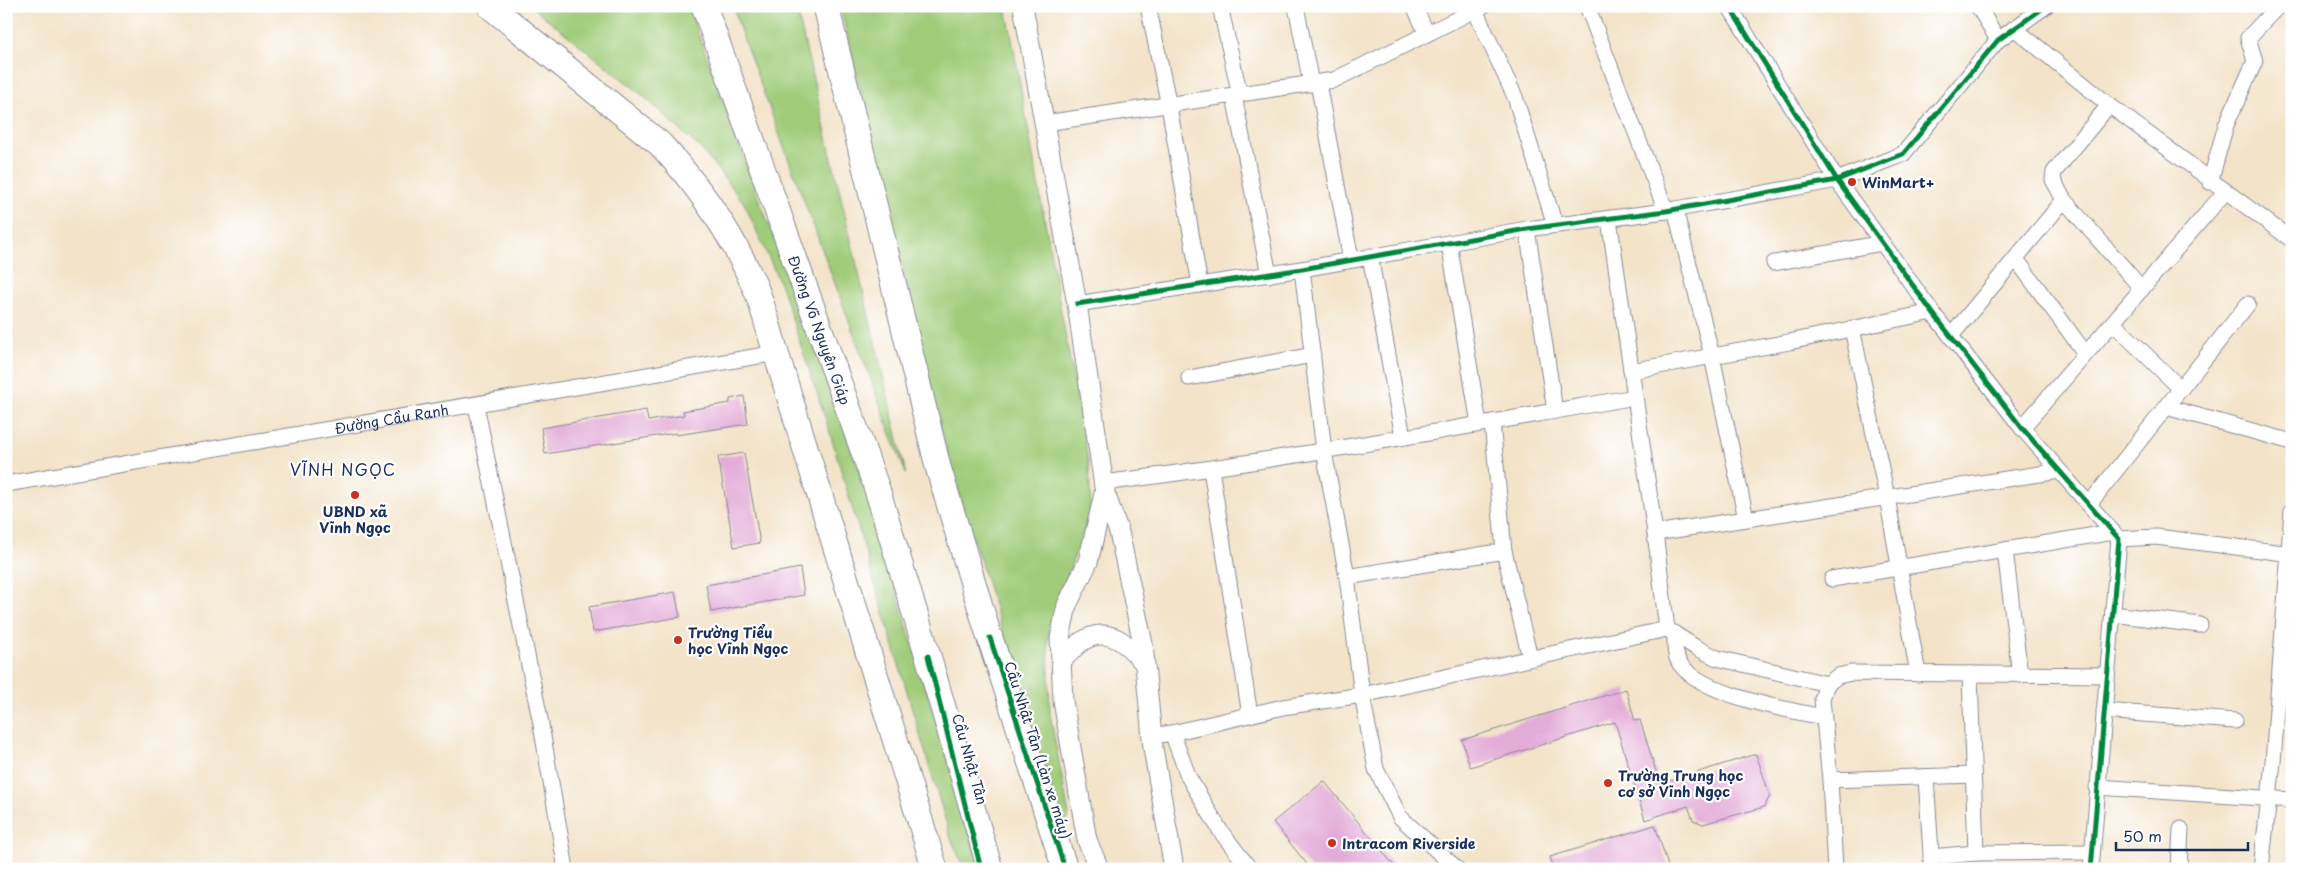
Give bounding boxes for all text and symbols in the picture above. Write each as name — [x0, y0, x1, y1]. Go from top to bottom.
place label: WinMart+ — [1862, 172, 1935, 193]
marker: WinMart+ — [1846, 176, 1858, 188]
street label: Đường Võ Nguyên Giáp — [784, 252, 856, 408]
street label: Đường Cầu Ranh — [333, 398, 450, 438]
district label: VĨNH NGỌC — [290, 457, 396, 481]
marker: UBND xã Vĩnh Ngọc — [349, 489, 361, 501]
place label: UBND xã Vĩnh Ngọc — [319, 501, 391, 538]
place label: Trường Tiểu học Vĩnh Ngọc — [688, 622, 788, 659]
marker: Trường Tiểu học Vĩnh Ngọc — [672, 634, 684, 646]
street label: Cầu Nhật Tân (Làn xe máy) — [999, 658, 1077, 842]
street label: Cầu Nhật Tân — [947, 711, 993, 807]
place label: Trường Trung học cơ sở Vĩnh Ngọc — [1618, 765, 1744, 802]
marker: Trường Trung học cơ sở Vĩnh Ngọc — [1602, 777, 1614, 789]
scale bar — [2116, 820, 2248, 852]
text: 50 m — [2123, 824, 2162, 847]
place label: Intracom Riverside — [1342, 833, 1476, 854]
marker: Intracom Riverside — [1326, 837, 1338, 849]

